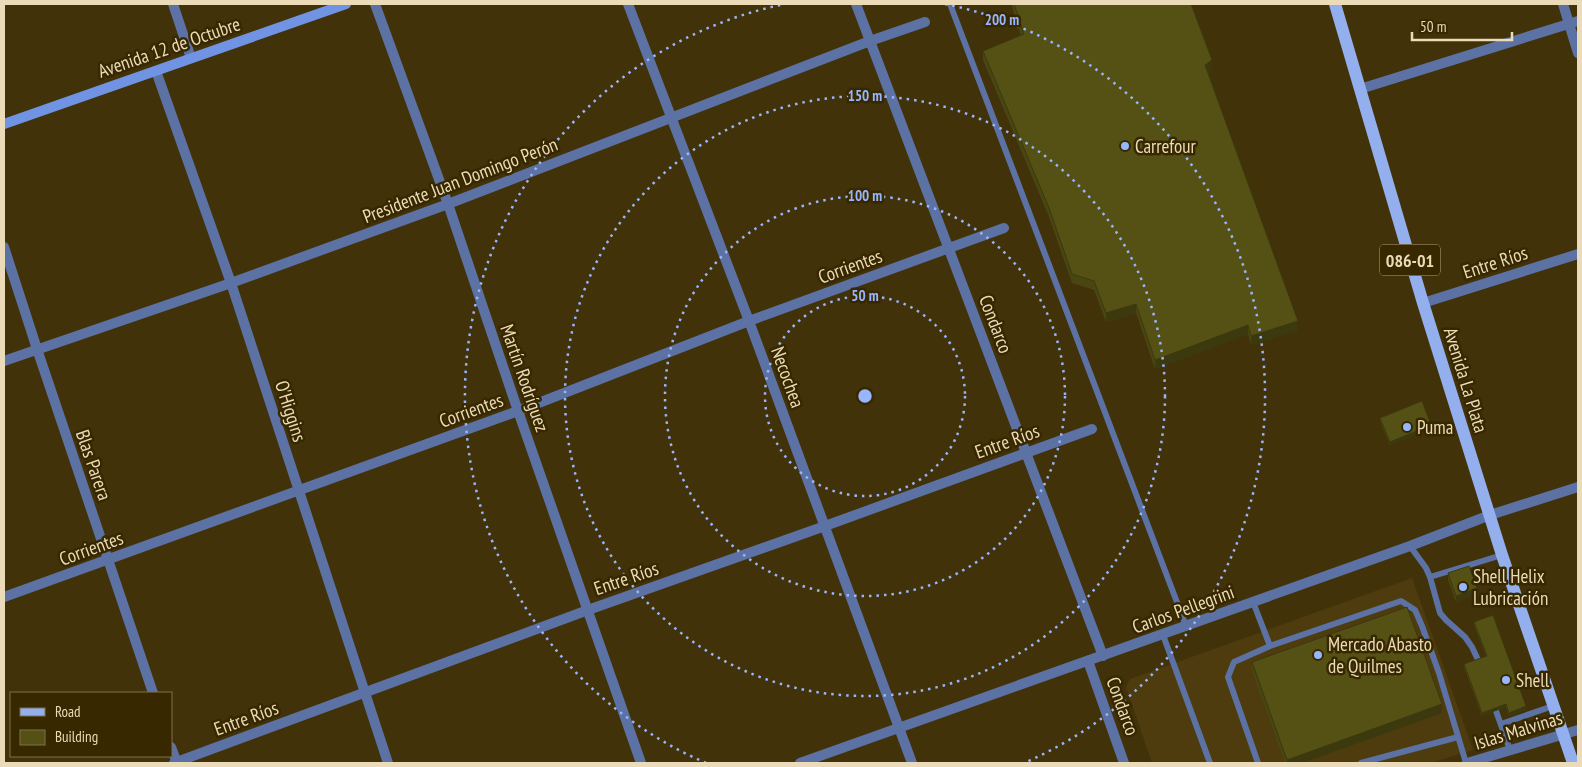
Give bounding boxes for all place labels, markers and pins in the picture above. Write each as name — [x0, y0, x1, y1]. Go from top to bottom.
place label: Carrefour — [1135, 134, 1196, 158]
marker: Carrefour — [1119, 140, 1131, 152]
centre of rings — [856, 387, 874, 405]
place label: Puma — [1417, 415, 1453, 439]
marker: Puma — [1401, 421, 1413, 433]
place label: Shell Helix Lubricación — [1473, 564, 1548, 610]
marker: Shell Helix Lubricación — [1457, 581, 1469, 593]
place label: Mercado Abasto de Quilmes — [1328, 632, 1432, 678]
marker: Mercado Abasto de Quilmes — [1312, 649, 1324, 661]
place label: Shell — [1516, 668, 1550, 692]
marker: Shell — [1500, 674, 1512, 686]

